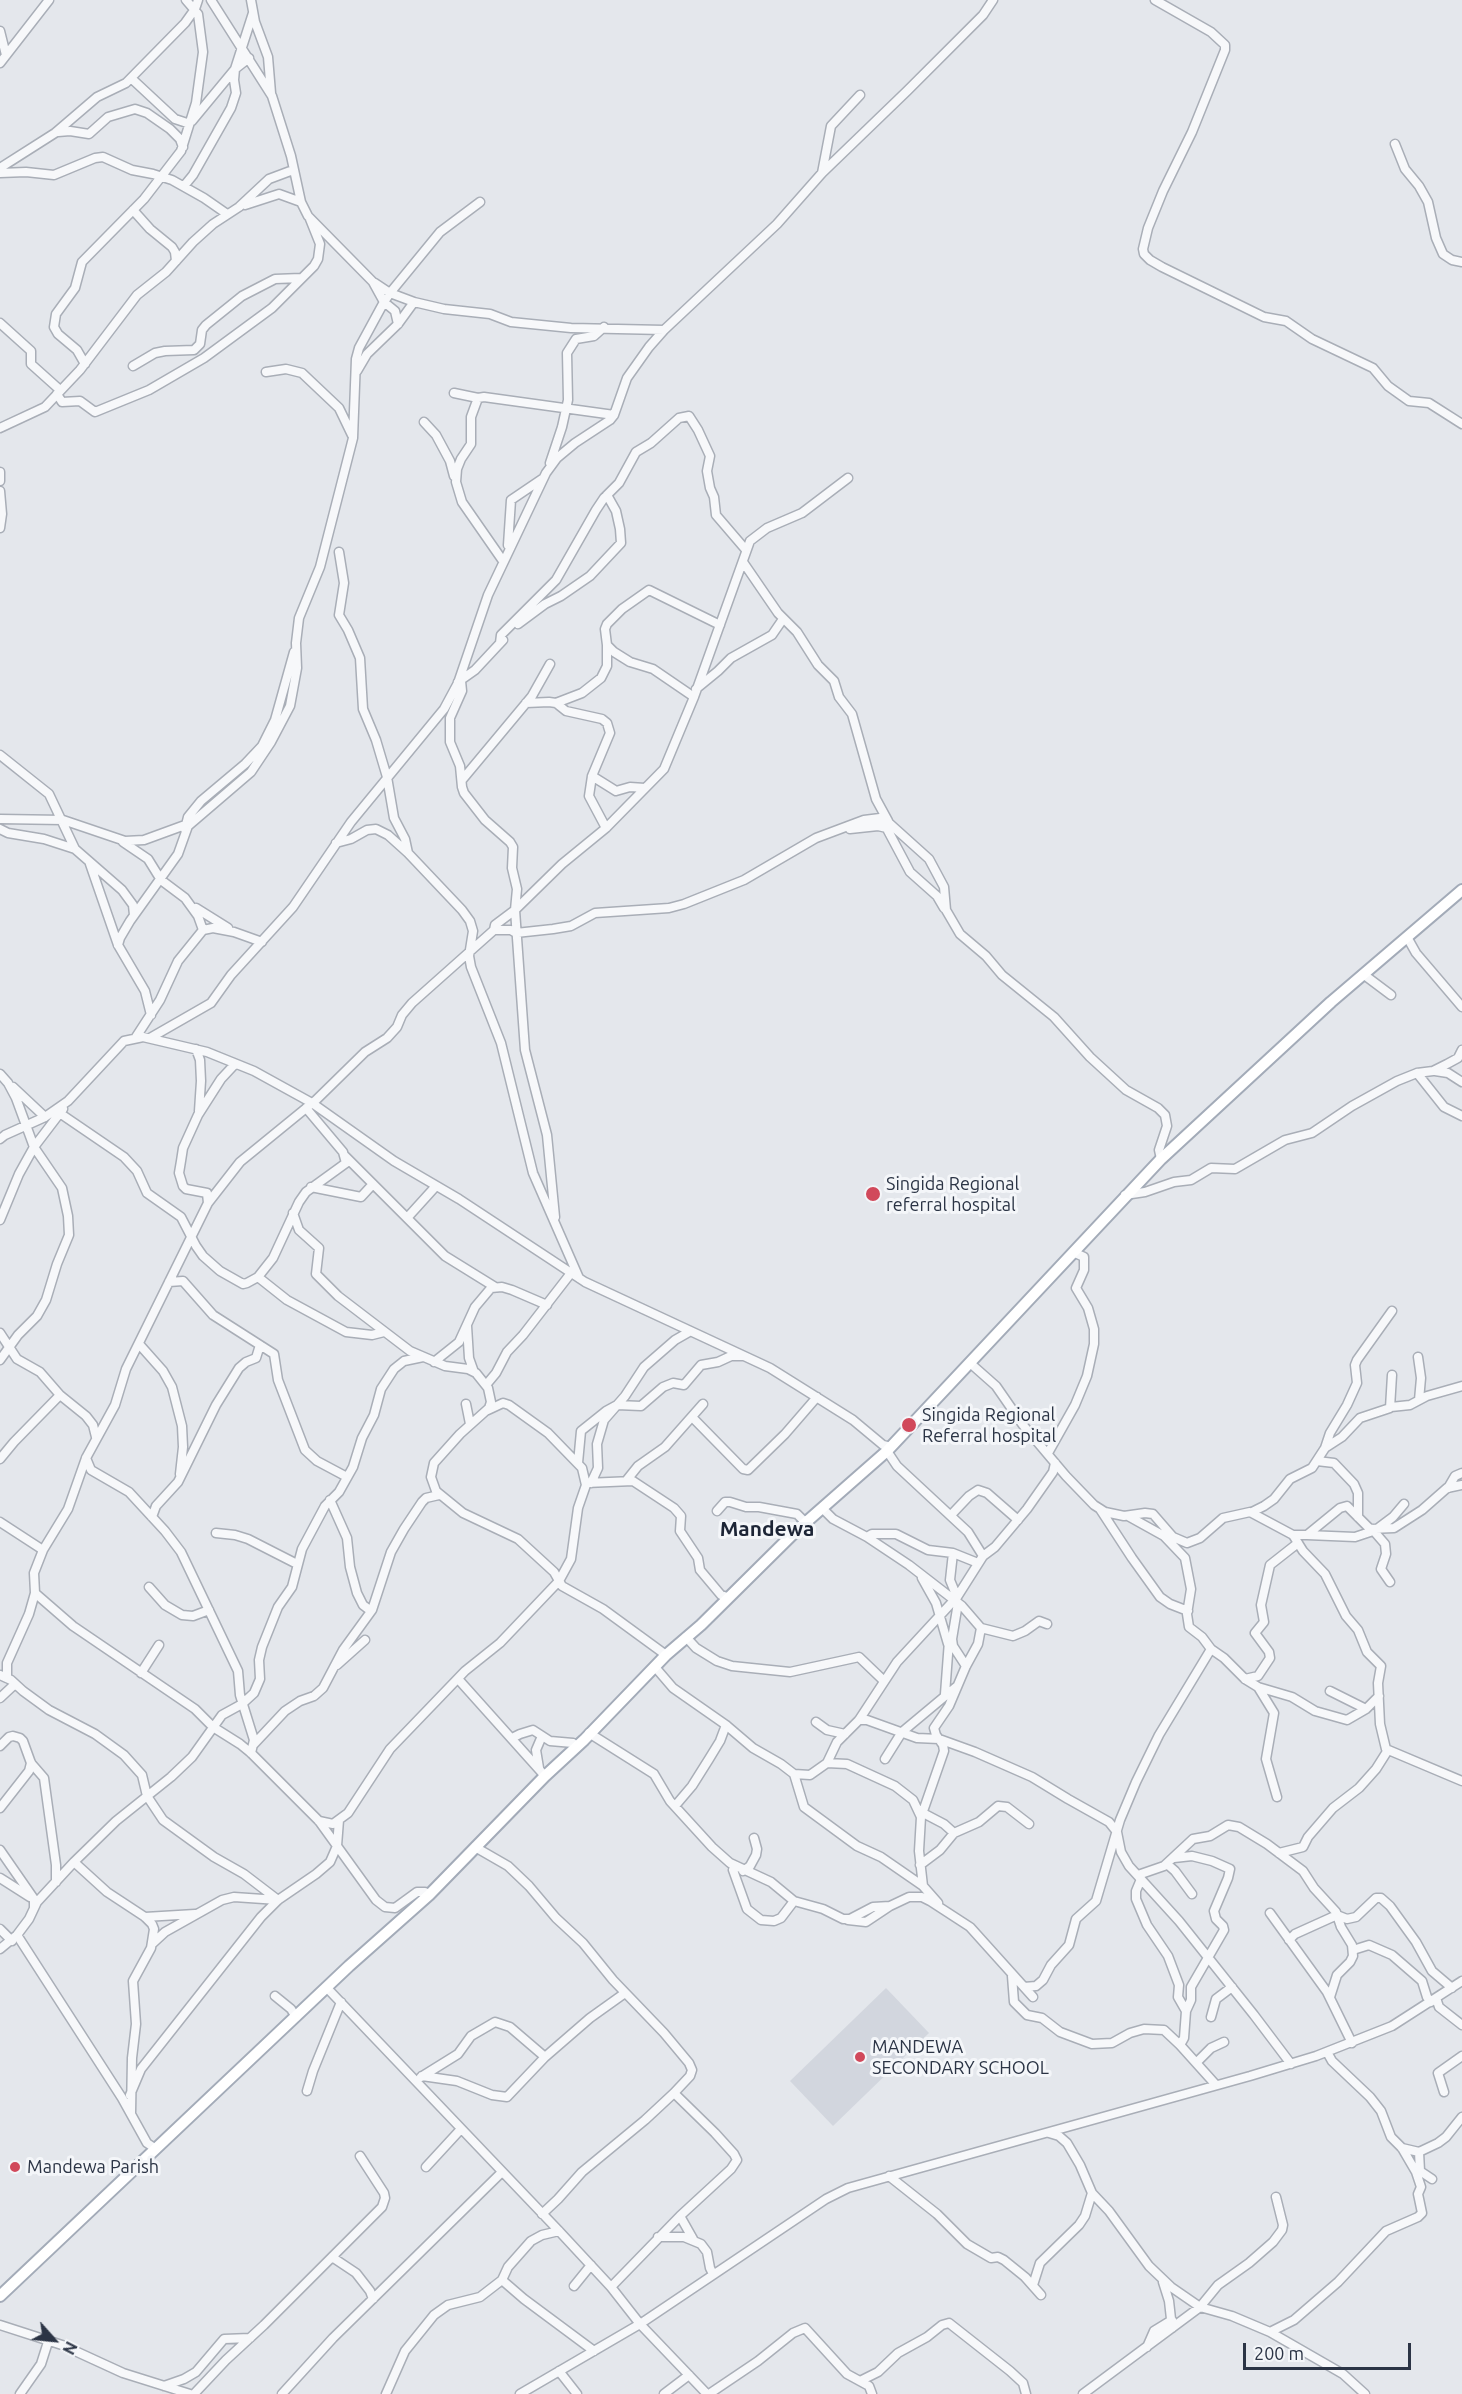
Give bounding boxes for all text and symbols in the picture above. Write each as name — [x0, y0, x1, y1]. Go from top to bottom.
place label: Singida Regional referral hospital — [886, 1173, 1019, 1216]
marker: Singida Regional referral hospital — [864, 1185, 882, 1203]
place label: Singida Regional Referral hospital — [922, 1404, 1056, 1446]
marker: Singida Regional Referral hospital — [900, 1416, 918, 1434]
district label: Mandewa — [720, 1516, 814, 1542]
place label: MANDEWA SECONDARY SCHOOL — [872, 2036, 1049, 2078]
marker: MANDEWA SECONDARY SCHOOL — [853, 2050, 867, 2064]
place label: Mandewa Parish — [27, 2156, 159, 2178]
marker: Mandewa Parish — [8, 2160, 22, 2174]
north arrow — [24, 2310, 84, 2370]
scale bar — [1246, 2331, 1414, 2369]
text: N — [59, 2339, 81, 2358]
text: 200 m — [1254, 2343, 1304, 2363]

